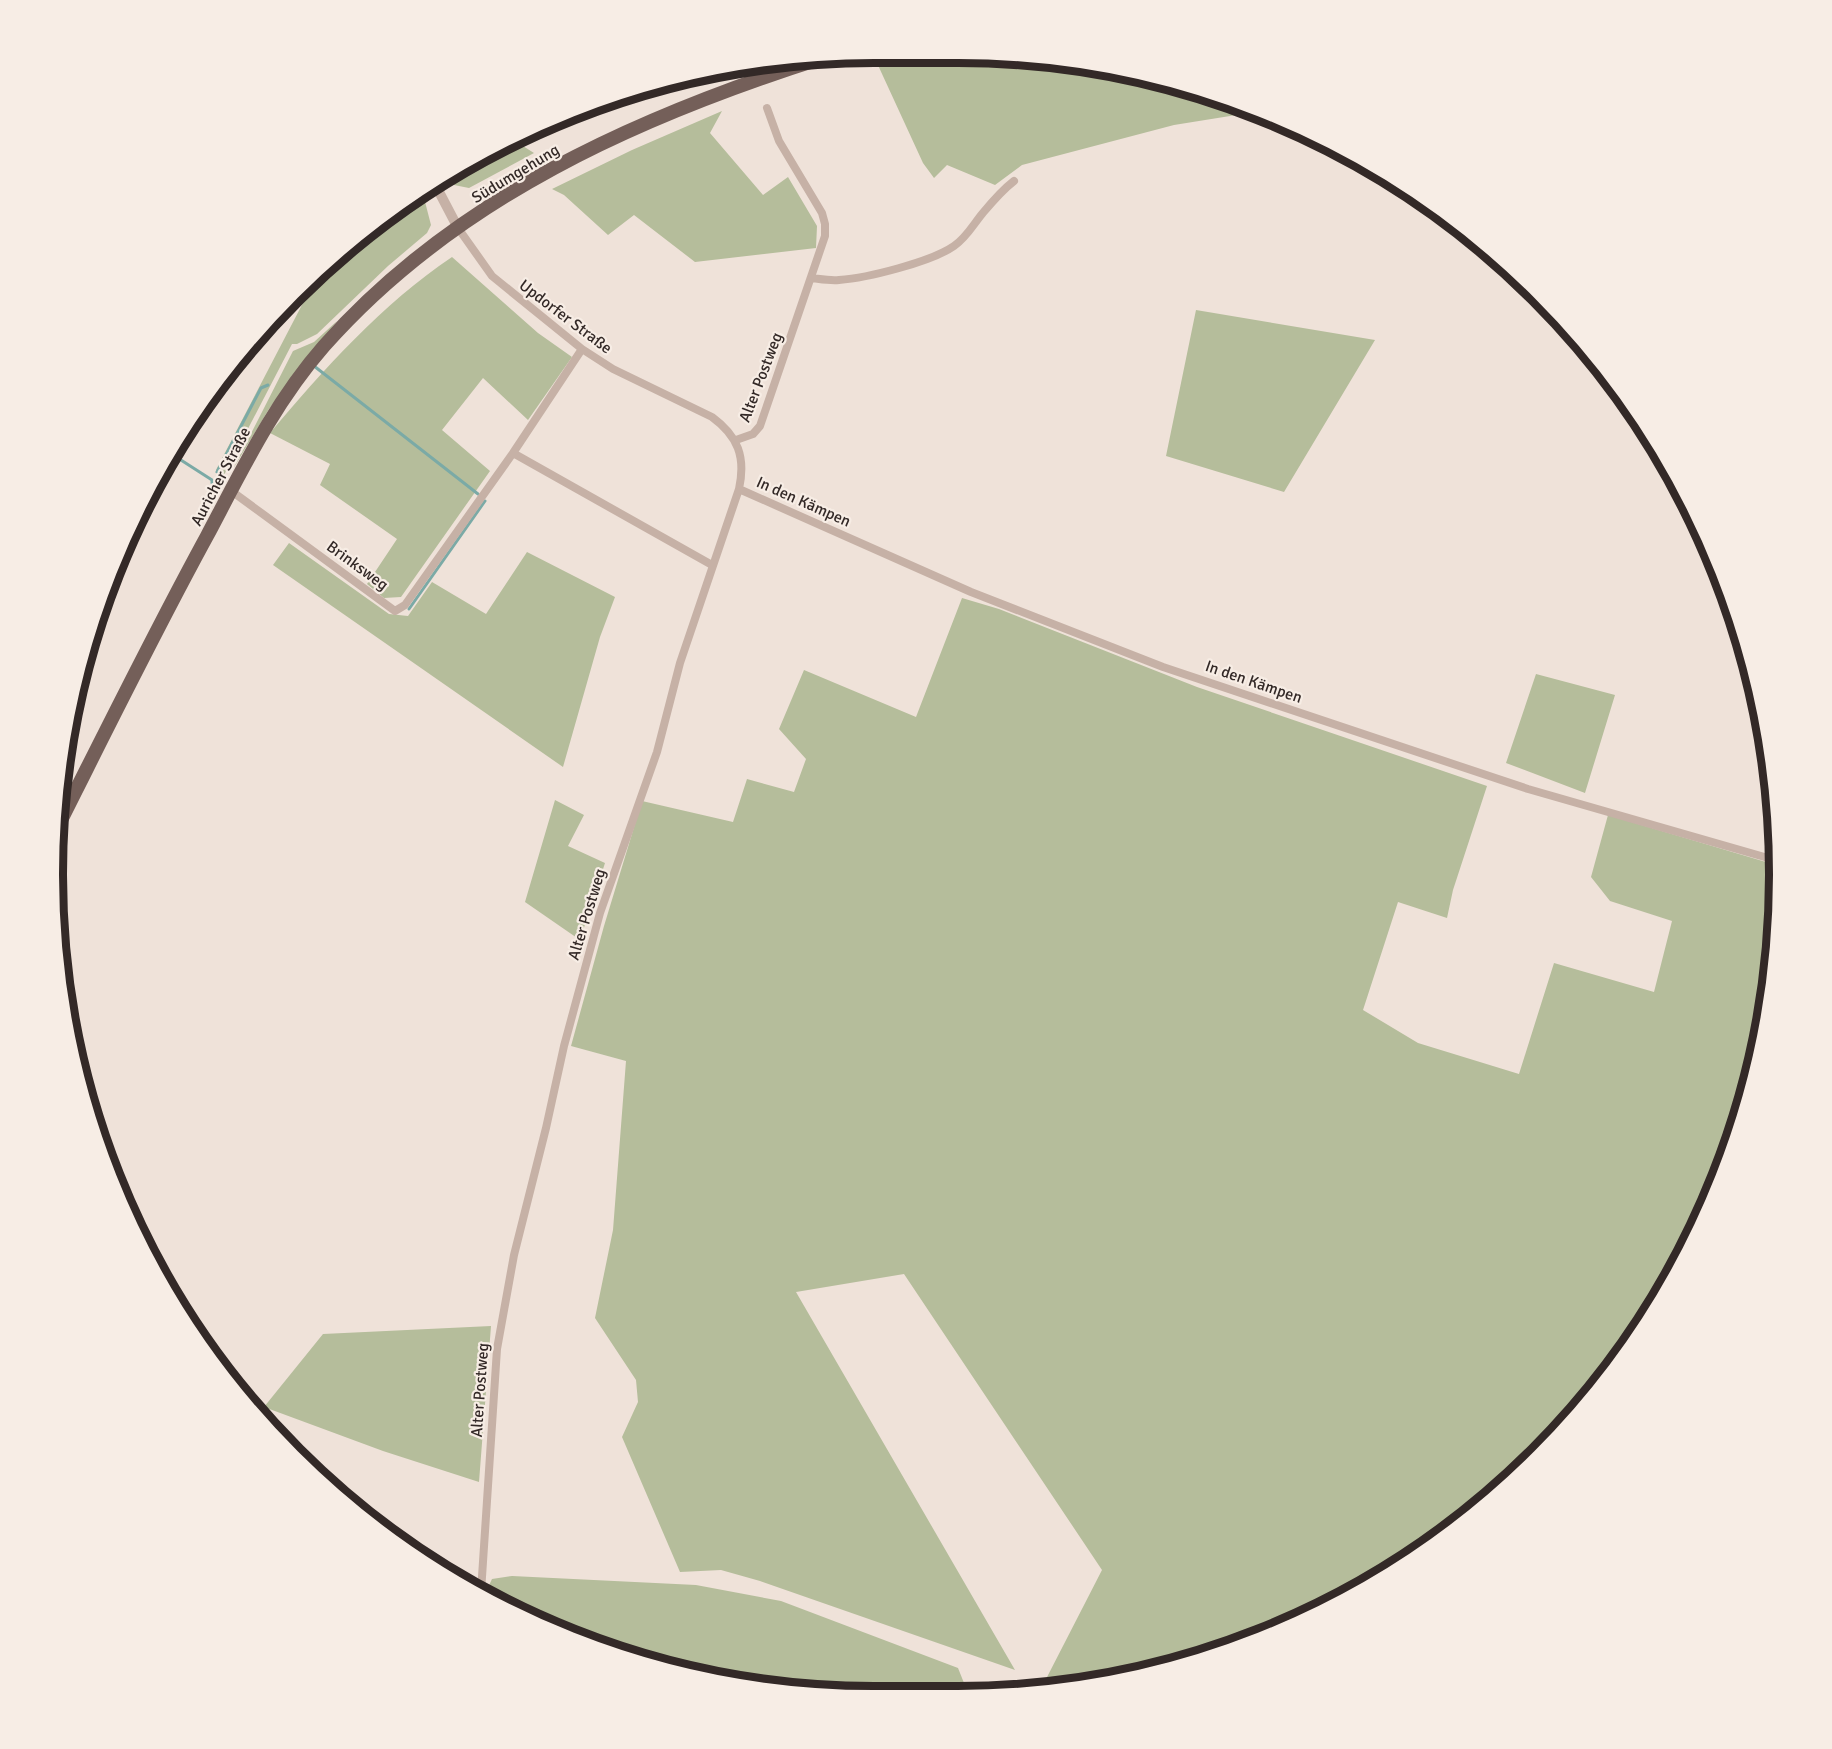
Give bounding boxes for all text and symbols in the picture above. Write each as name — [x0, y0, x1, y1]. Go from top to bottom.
street label: Südumgehung — [468, 140, 563, 208]
street label: Updorfer Straße — [515, 275, 616, 358]
street label: Alter Postweg — [735, 330, 787, 425]
street label: Auricher Straße — [186, 424, 255, 529]
street label: In den Kämpen — [753, 472, 854, 532]
street label: Brinksweg — [323, 537, 392, 595]
street label: In den Kämpen — [1203, 656, 1305, 708]
street label: Alter Postweg — [564, 866, 610, 962]
street label: Alter Postweg — [467, 1342, 493, 1438]

